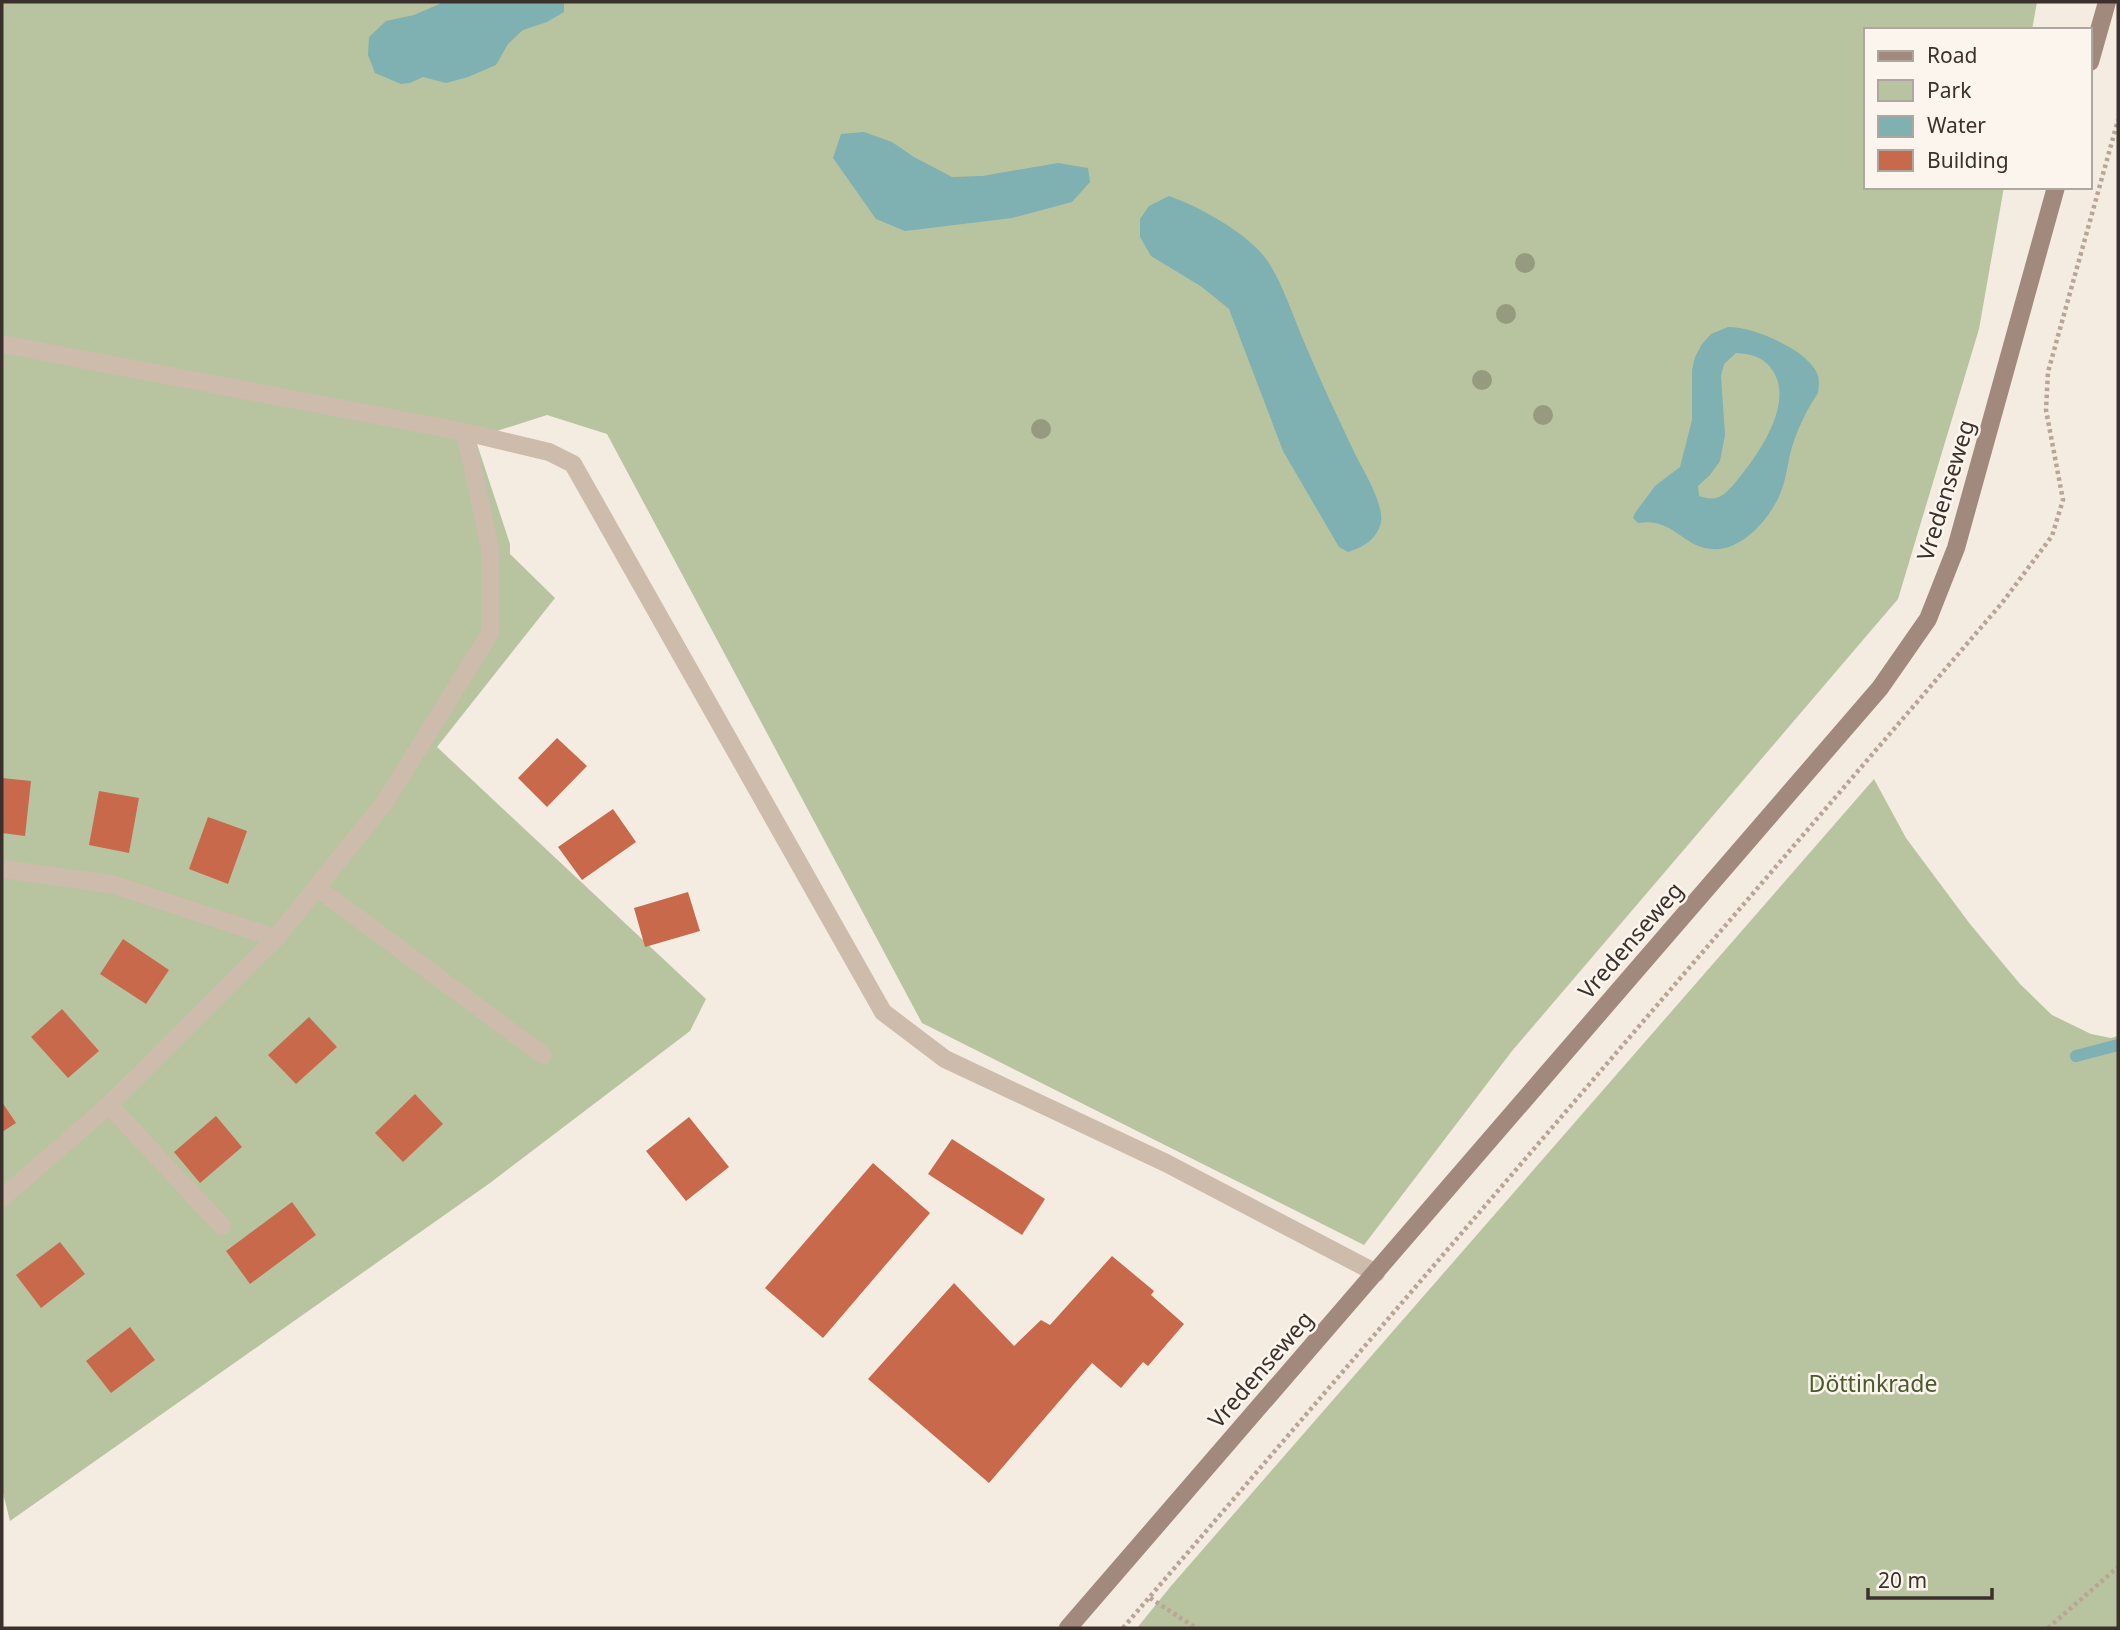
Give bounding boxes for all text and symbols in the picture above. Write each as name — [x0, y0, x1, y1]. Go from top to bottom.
legend — [1864, 28, 2092, 189]
text: Road — [1927, 41, 1977, 69]
text: Park — [1927, 76, 1972, 104]
text: Water — [1927, 111, 1986, 139]
text: Building — [1927, 146, 2009, 174]
street label: Vredenseweg — [1908, 416, 1982, 564]
street label: Vredenseweg — [1570, 875, 1690, 1005]
street label: Vredenseweg — [1200, 1304, 1320, 1434]
park label: Döttinkrade — [1809, 1367, 1937, 1399]
scale bar — [1868, 1556, 1992, 1600]
text: 20 m — [1878, 1566, 1927, 1594]

